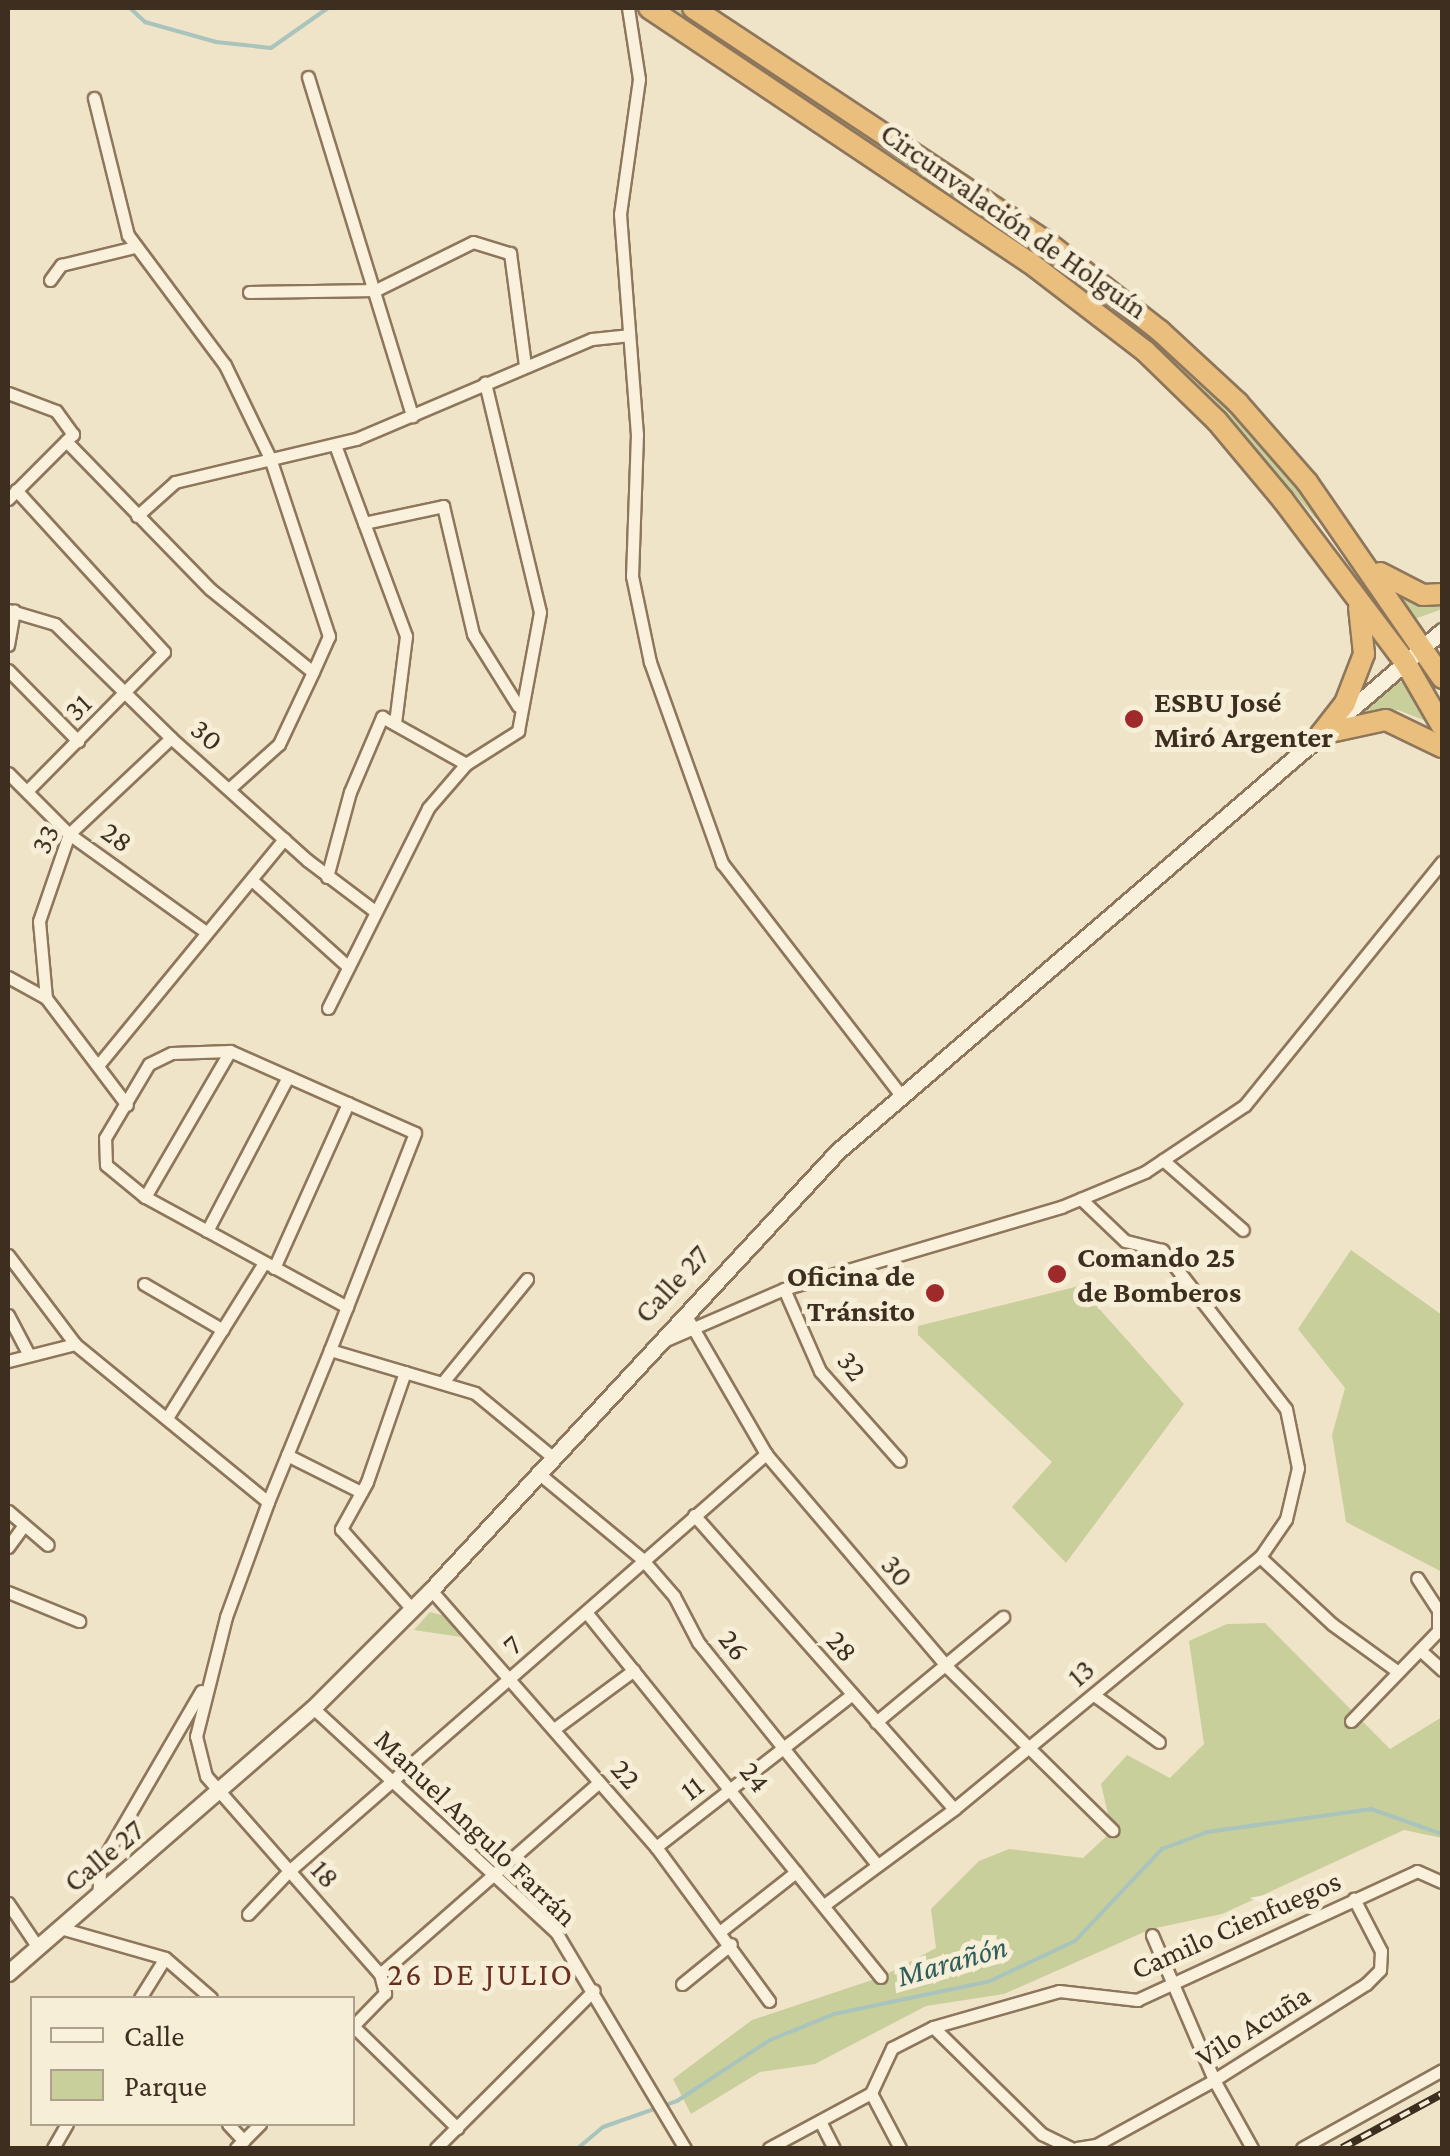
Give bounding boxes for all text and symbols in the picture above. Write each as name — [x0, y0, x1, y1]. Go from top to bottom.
street label: Circunvalación de Holguín — [874, 115, 1154, 327]
place label: ESBU José Miró Argenter — [1154, 684, 1333, 754]
street label: 31 — [57, 686, 99, 728]
marker: ESBU José Miró Argenter — [1123, 708, 1145, 730]
street label: 30 — [183, 711, 231, 759]
street label: 28 — [94, 813, 140, 861]
street label: 33 — [23, 818, 67, 860]
street label: Calle 27 — [627, 1237, 717, 1331]
place label: Comando 25 de Bomberos — [1077, 1239, 1241, 1310]
place label: Oficina de Tránsito — [787, 1258, 915, 1328]
marker: Comando 25 de Bomberos — [1046, 1263, 1068, 1285]
marker: Oficina de Tránsito — [924, 1282, 946, 1304]
street label: 32 — [829, 1344, 875, 1388]
street label: 30 — [873, 1547, 921, 1595]
street label: 26 — [711, 1622, 757, 1668]
street label: 28 — [818, 1623, 866, 1669]
street label: 7 — [495, 1627, 529, 1663]
street label: 13 — [1060, 1651, 1102, 1695]
street label: Manuel Angulo Farrán — [367, 1722, 585, 1934]
street label: 22 — [603, 1751, 649, 1797]
street label: 24 — [732, 1754, 778, 1800]
street label: 11 — [673, 1768, 711, 1808]
street label: Calle 27 — [57, 1812, 151, 1900]
street label: 18 — [303, 1852, 347, 1896]
street label: Camilo Cienfuegos — [1126, 1863, 1346, 1987]
water label: Marañón — [892, 1927, 1012, 1995]
district label: 26 DE JULIO — [387, 1955, 575, 1993]
street label: Vilo Acuña — [1189, 1977, 1317, 2075]
legend — [30, 1996, 355, 2126]
text: Calle — [124, 2019, 184, 2052]
text: Parque — [124, 2069, 207, 2102]

